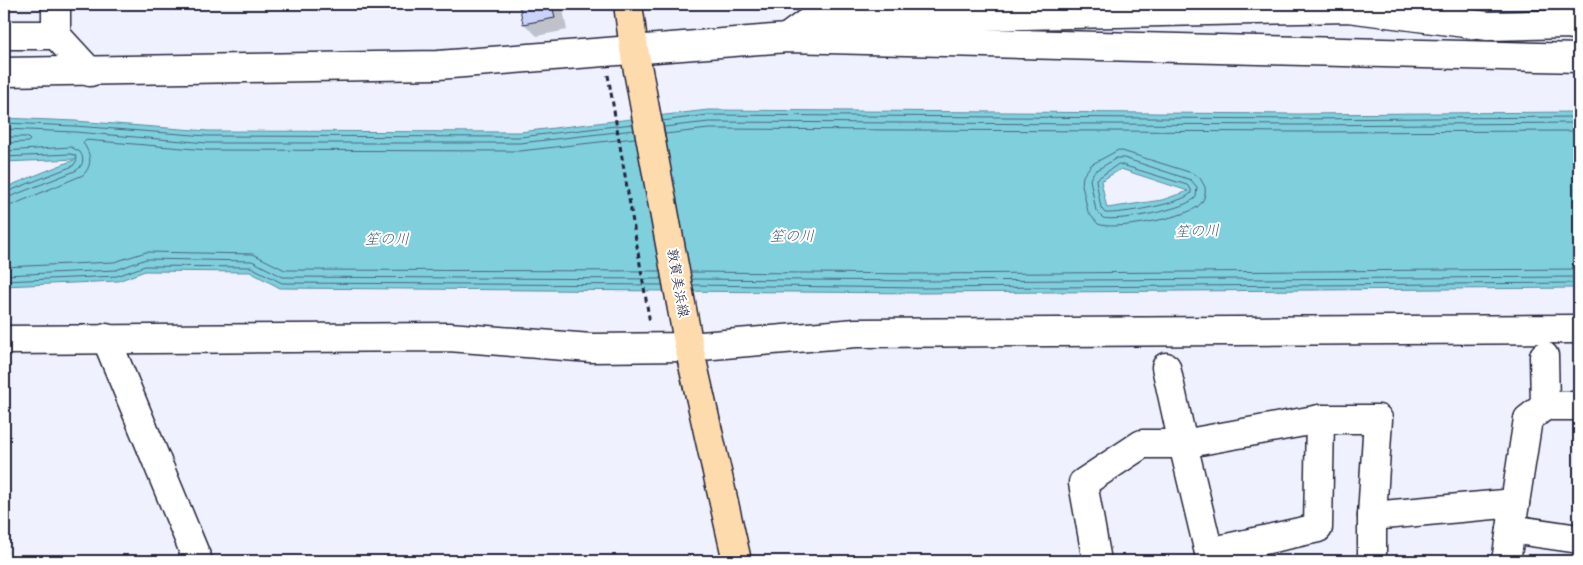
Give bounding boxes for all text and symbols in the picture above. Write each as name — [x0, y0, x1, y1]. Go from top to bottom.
water label: 笙の川 — [1174, 217, 1220, 245]
water label: 笙の川 — [769, 223, 815, 249]
water label: 笙の川 — [364, 226, 410, 252]
street label: 敦賀美浜線 — [660, 246, 696, 320]

